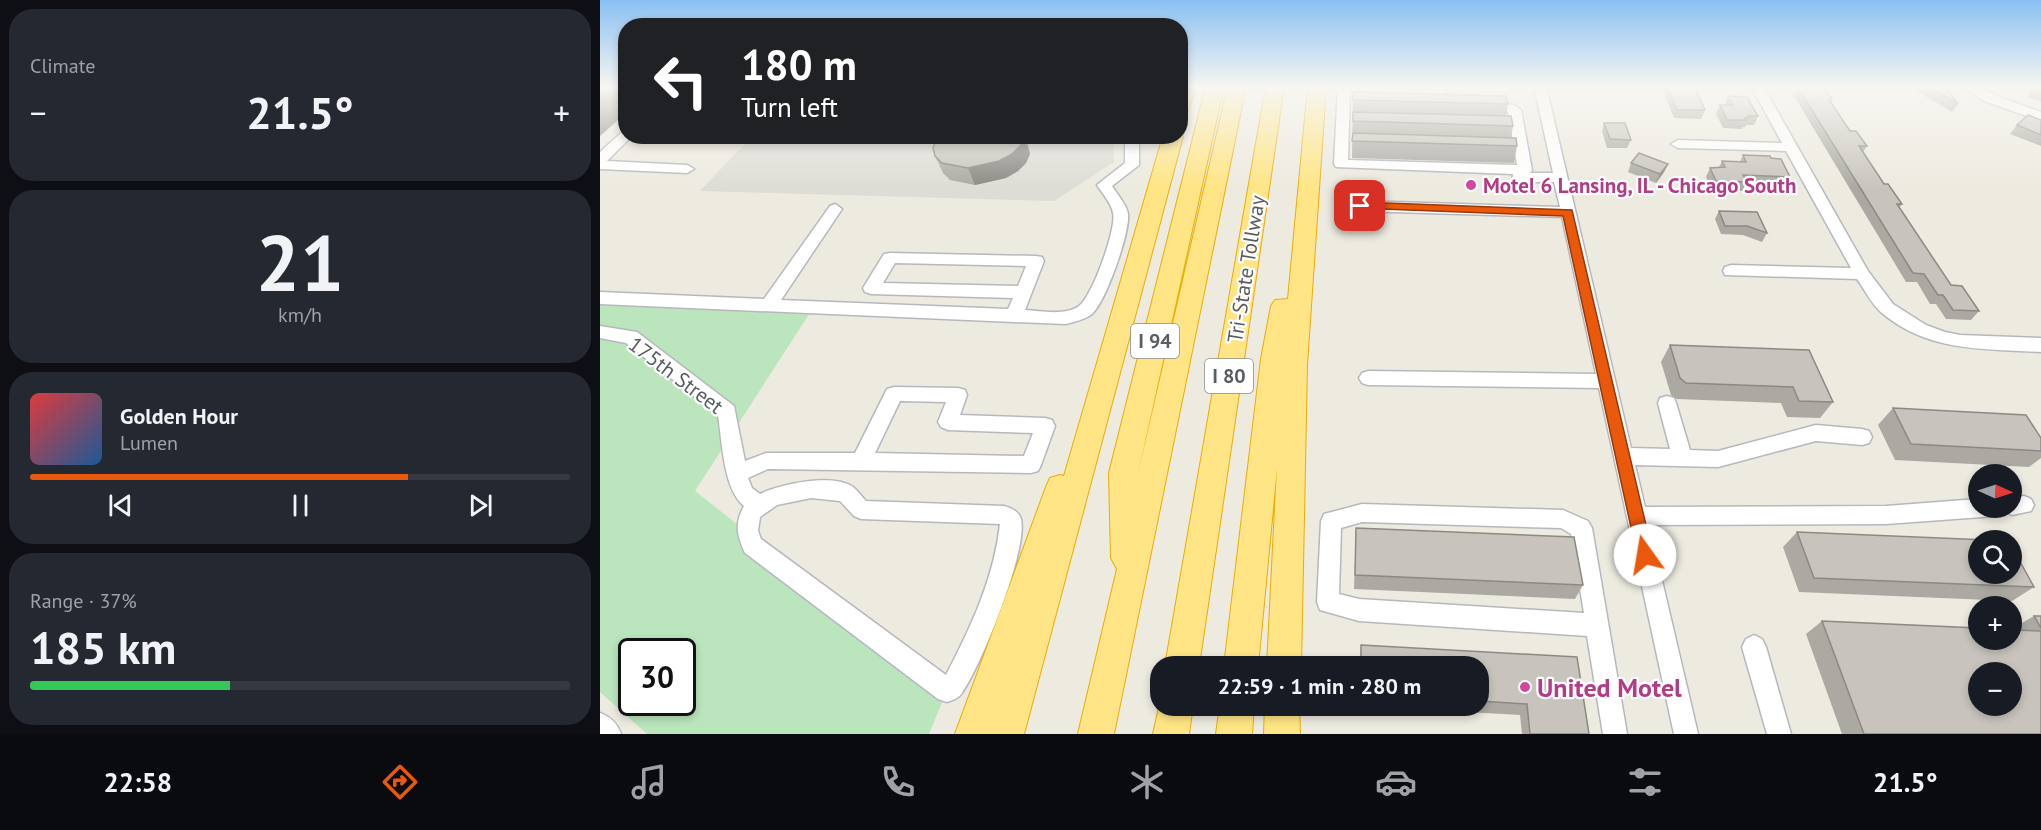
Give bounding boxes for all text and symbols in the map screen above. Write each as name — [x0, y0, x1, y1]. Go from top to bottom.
text: 180 m — [741, 37, 857, 92]
icon: left — [642, 42, 720, 120]
text: Climate — [30, 53, 96, 79]
text: 21.5° — [246, 83, 354, 141]
text: Turn left — [741, 90, 838, 124]
text: − — [30, 91, 47, 134]
text: + — [553, 91, 570, 134]
place label: Motel 6 Lansing, IL - Chicago South — [1483, 172, 1796, 199]
marker: Motel 6 Lansing, IL - Chicago South — [1464, 178, 1478, 192]
pin — [1334, 180, 1385, 231]
icon: arrive — [1343, 189, 1376, 222]
street label: Tri-State Tollway — [1221, 193, 1271, 345]
text: 21 — [256, 212, 344, 313]
text: km/h — [278, 302, 322, 328]
road number: I 94 — [1131, 324, 1179, 358]
street label: 175th Street — [623, 330, 729, 420]
road number: I 80 — [1205, 359, 1253, 393]
text: Golden Hour — [120, 402, 238, 430]
text: Lumen — [120, 430, 178, 456]
north arrow — [1968, 464, 2022, 518]
map controls — [1968, 464, 2022, 716]
icon: previous — [104, 489, 137, 522]
icon: pause — [284, 489, 317, 522]
icon: next — [464, 489, 497, 522]
position arrow — [1613, 523, 1677, 587]
button: search — [1968, 530, 2022, 584]
text: Range · 37% — [30, 588, 137, 614]
button: + — [1968, 596, 2022, 650]
text: 185 km — [30, 618, 176, 676]
speed limit sign: 30 — [618, 638, 696, 716]
button: − — [1968, 662, 2022, 716]
place label: United Motel — [1537, 671, 1682, 704]
text: 22:59 · 1 min · 280 m — [1218, 672, 1421, 700]
marker: United Motel — [1518, 680, 1532, 694]
icon: directions — [379, 761, 421, 803]
icon: music — [628, 761, 670, 803]
icon: phone — [877, 761, 919, 803]
icon: climate — [1126, 761, 1168, 803]
icon: car — [1375, 761, 1417, 803]
icon: filters — [1624, 761, 1666, 803]
text: 22:58 — [104, 765, 172, 799]
text: 21.5° — [1873, 765, 1937, 799]

